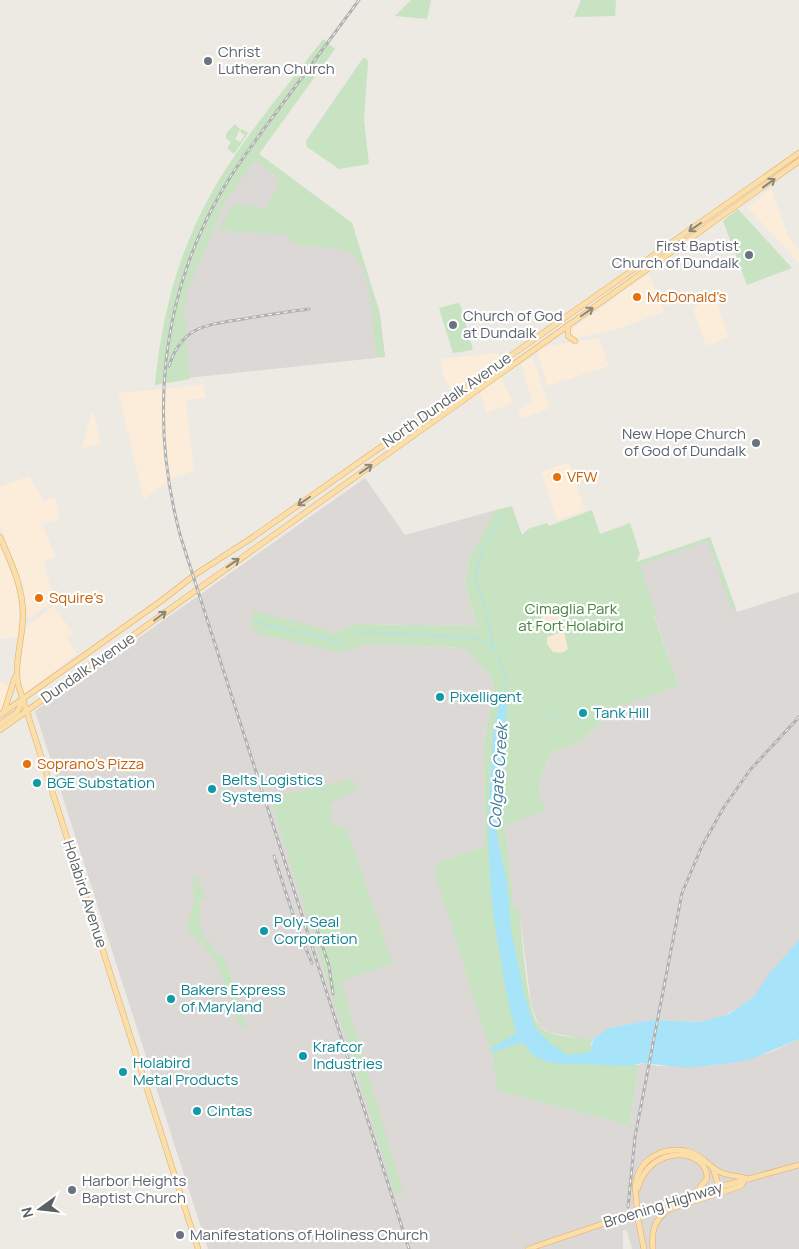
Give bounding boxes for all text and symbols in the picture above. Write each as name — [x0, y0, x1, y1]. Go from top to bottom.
place label: Christ Lutheran Church — [218, 41, 335, 79]
marker: Christ Lutheran Church — [202, 55, 214, 67]
one-way arrow — [762, 177, 775, 188]
one-way arrow — [688, 222, 702, 232]
place label: First Baptist Church of Dundalk — [612, 235, 740, 273]
marker: First Baptist Church of Dundalk — [743, 249, 755, 261]
place label: McDonald's — [647, 286, 726, 307]
marker: McDonald's — [631, 291, 643, 303]
place label: Church of God at Dundalk — [463, 305, 563, 343]
one-way arrow — [580, 307, 594, 317]
marker: Church of God at Dundalk — [447, 319, 459, 331]
street label: North Dundalk Avenue — [378, 347, 516, 452]
place label: New Hope Church of God of Dundalk — [622, 423, 747, 461]
marker: New Hope Church of God of Dundalk — [750, 437, 762, 449]
one-way arrow — [359, 464, 373, 474]
place label: VFW — [567, 466, 598, 487]
marker: VFW — [551, 471, 563, 483]
one-way arrow — [298, 495, 311, 506]
one-way arrow — [226, 558, 240, 568]
place label: Squire's — [49, 587, 104, 608]
marker: Squire's — [33, 592, 45, 604]
park label: Cimaglia Park at Fort Holabird — [518, 598, 624, 636]
one-way arrow — [153, 611, 167, 621]
street label: Dundalk Avenue — [36, 627, 139, 708]
place label: Pixelligent — [450, 686, 522, 707]
marker: Pixelligent — [434, 691, 446, 703]
place label: Tank Hill — [593, 702, 649, 723]
marker: Tank Hill — [577, 707, 589, 719]
water label: Colgate Creek — [483, 721, 513, 829]
place label: Soprano's Pizza — [37, 753, 144, 774]
marker: Soprano's Pizza — [21, 758, 33, 770]
place label: Belts Logistics Systems — [222, 769, 323, 807]
place label: BGE Substation — [47, 772, 155, 793]
marker: BGE Substation — [31, 777, 43, 789]
marker: Belts Logistics Systems — [206, 783, 218, 795]
street label: Holabird Avenue — [58, 837, 113, 950]
place label: Poly-Seal Corporation — [274, 911, 358, 949]
marker: Poly-Seal Corporation — [258, 925, 270, 937]
place label: Bakers Express of Maryland — [181, 979, 286, 1017]
marker: Bakers Express of Maryland — [165, 993, 177, 1005]
place label: Krafcor Industries — [313, 1036, 383, 1074]
marker: Krafcor Industries — [297, 1050, 309, 1062]
place label: Holabird Metal Products — [133, 1052, 239, 1090]
marker: Holabird Metal Products — [117, 1066, 129, 1078]
place label: Cintas — [207, 1100, 252, 1121]
marker: Cintas — [191, 1105, 203, 1117]
place label: Harbor Heights Baptist Church — [82, 1170, 187, 1208]
street label: Broening Highway — [601, 1176, 725, 1233]
north arrow — [15, 1184, 65, 1234]
marker: Harbor Heights Baptist Church — [66, 1184, 78, 1196]
text: N — [16, 1205, 37, 1220]
place label: Manifestations of Holiness Church — [190, 1224, 428, 1245]
marker: Manifestations of Holiness Church — [174, 1229, 186, 1241]

